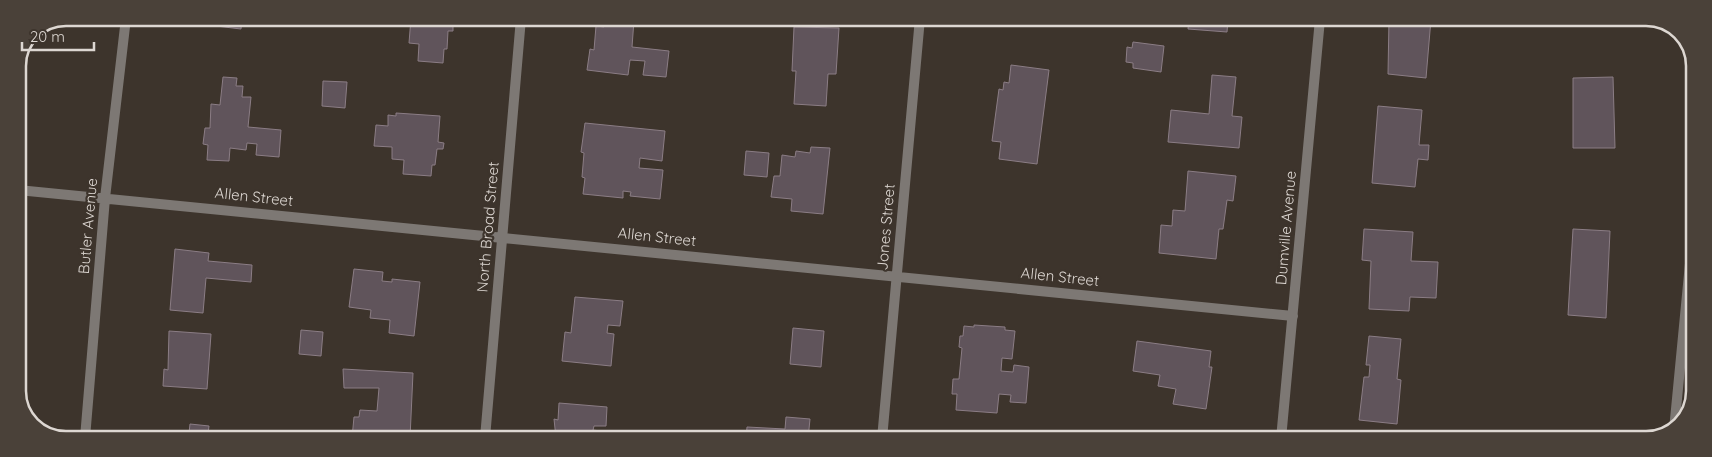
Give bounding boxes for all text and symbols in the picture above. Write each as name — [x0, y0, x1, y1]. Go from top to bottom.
scale bar — [22, 20, 95, 52]
text: 20 m — [30, 27, 65, 46]
street label: North Broad Street — [472, 161, 503, 293]
street label: Dumville Avenue — [1271, 170, 1300, 286]
street label: Butler Avenue — [74, 177, 101, 275]
street label: Allen Street — [214, 183, 294, 210]
street label: Jones Street — [872, 183, 899, 271]
street label: Allen Street — [617, 223, 697, 250]
street label: Allen Street — [1020, 263, 1100, 290]

